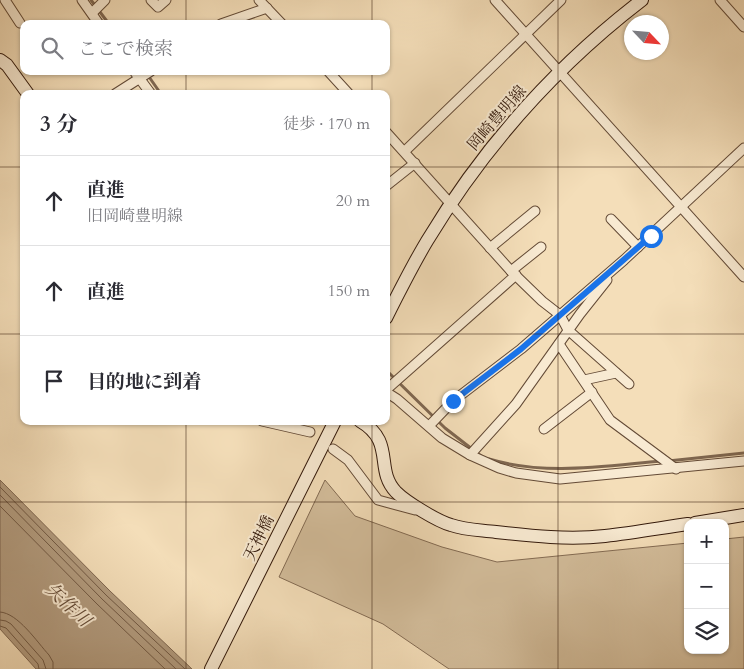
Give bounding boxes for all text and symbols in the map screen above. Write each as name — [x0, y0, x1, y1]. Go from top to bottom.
north arrow — [624, 15, 669, 60]
search box — [20, 20, 390, 75]
icon: search — [38, 34, 66, 62]
text: ここで検索 — [78, 36, 173, 62]
street label: 岡崎豊明線 — [462, 81, 532, 155]
text: 3 分 — [40, 110, 77, 139]
text: 徒歩 · 170 m — [283, 113, 370, 135]
text: 直進 — [87, 177, 125, 203]
icon: ahead — [40, 187, 68, 215]
text: 20 m — [336, 190, 370, 212]
text: 旧岡崎豊明線 — [87, 205, 183, 227]
route start — [640, 225, 663, 248]
icon: ahead — [40, 277, 68, 305]
text: 直進 — [87, 279, 125, 305]
text: 150 m — [328, 280, 370, 302]
icon: arrive — [40, 367, 68, 395]
text: 目的地に到着 — [87, 369, 201, 395]
route end — [442, 390, 465, 413]
street label: 天神橋 — [239, 512, 279, 564]
map controls — [684, 519, 729, 654]
button: + — [684, 519, 729, 564]
button: − — [684, 564, 729, 609]
water label: 矢作川 — [40, 577, 98, 634]
button: layers — [684, 609, 729, 654]

